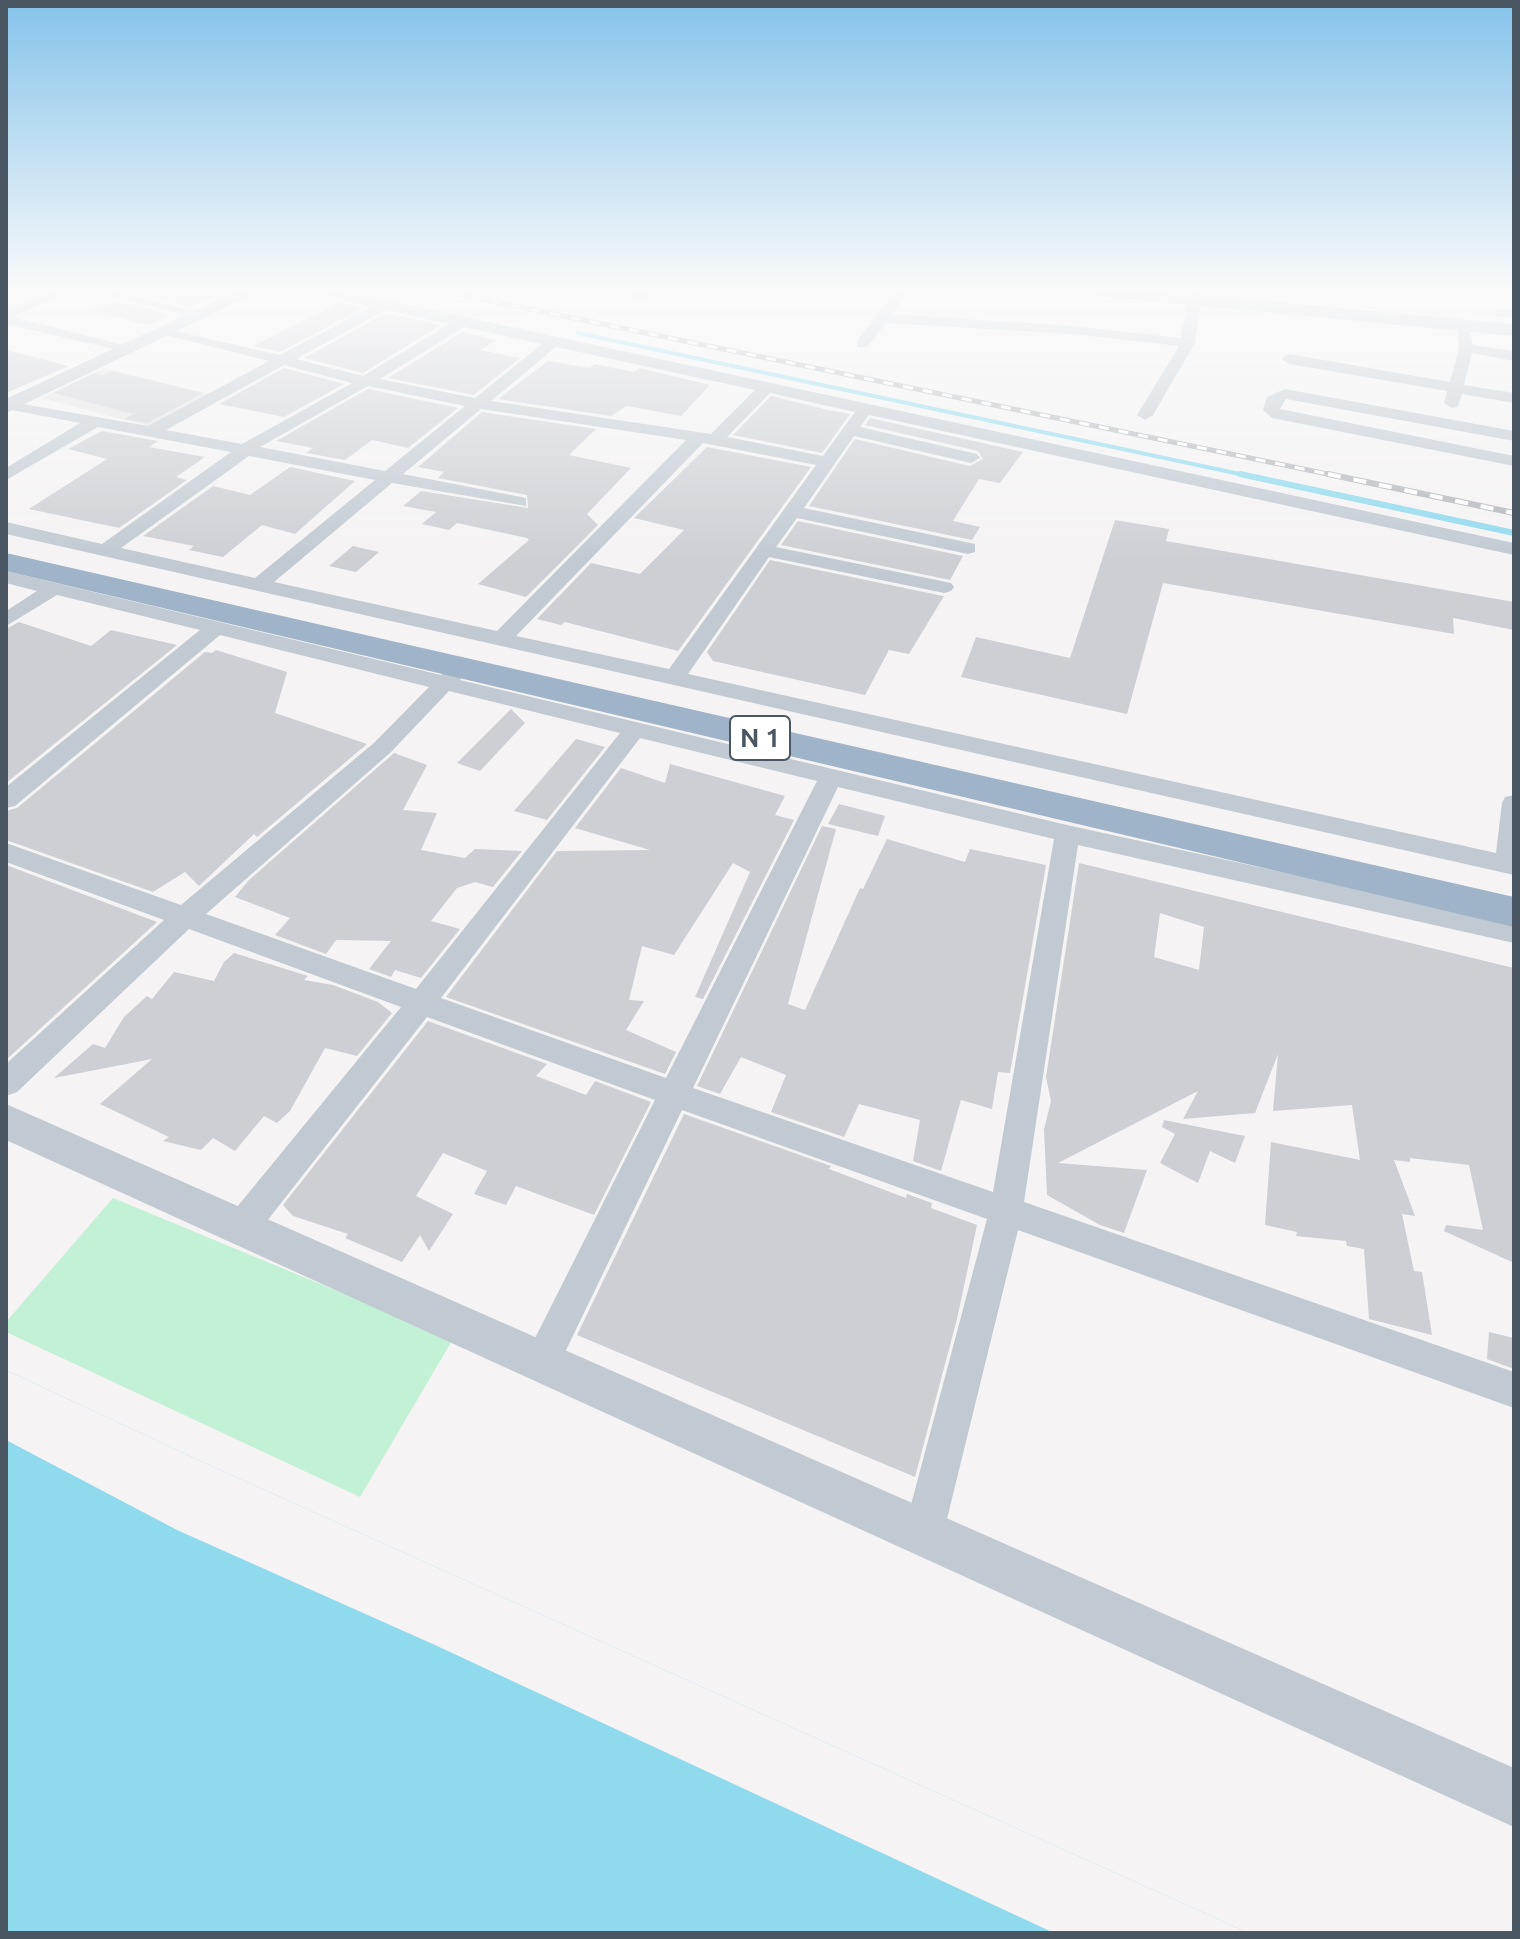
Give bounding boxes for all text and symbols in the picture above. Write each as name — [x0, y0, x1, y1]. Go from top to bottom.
road number: N 1 — [730, 716, 790, 760]

